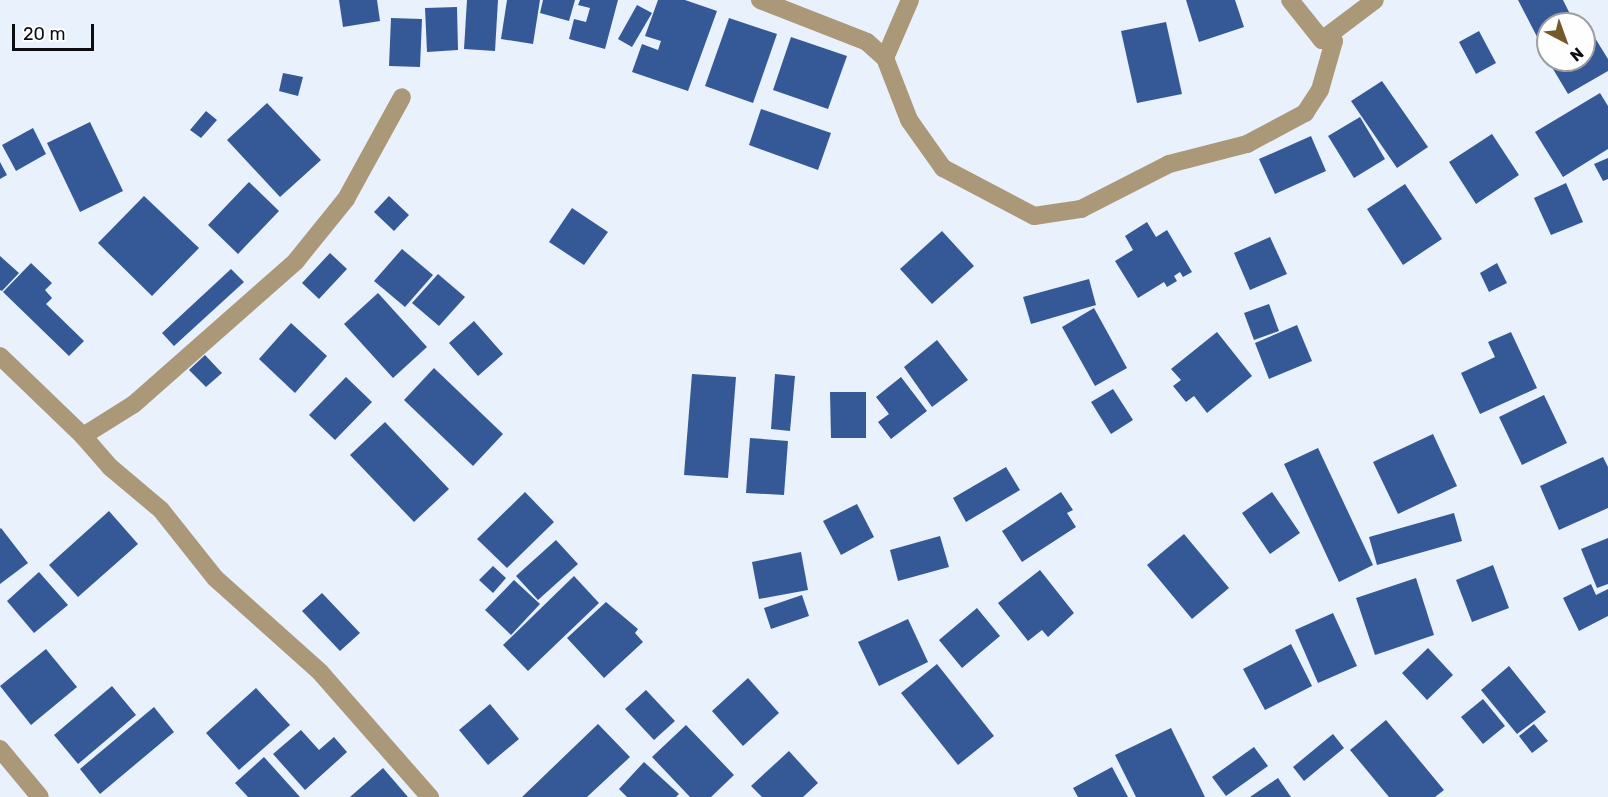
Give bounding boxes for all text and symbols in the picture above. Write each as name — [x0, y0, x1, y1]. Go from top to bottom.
scale bar — [15, 12, 98, 50]
north arrow — [1536, 12, 1596, 72]
text: 20 m — [23, 23, 65, 45]
text: N — [1566, 44, 1587, 65]

